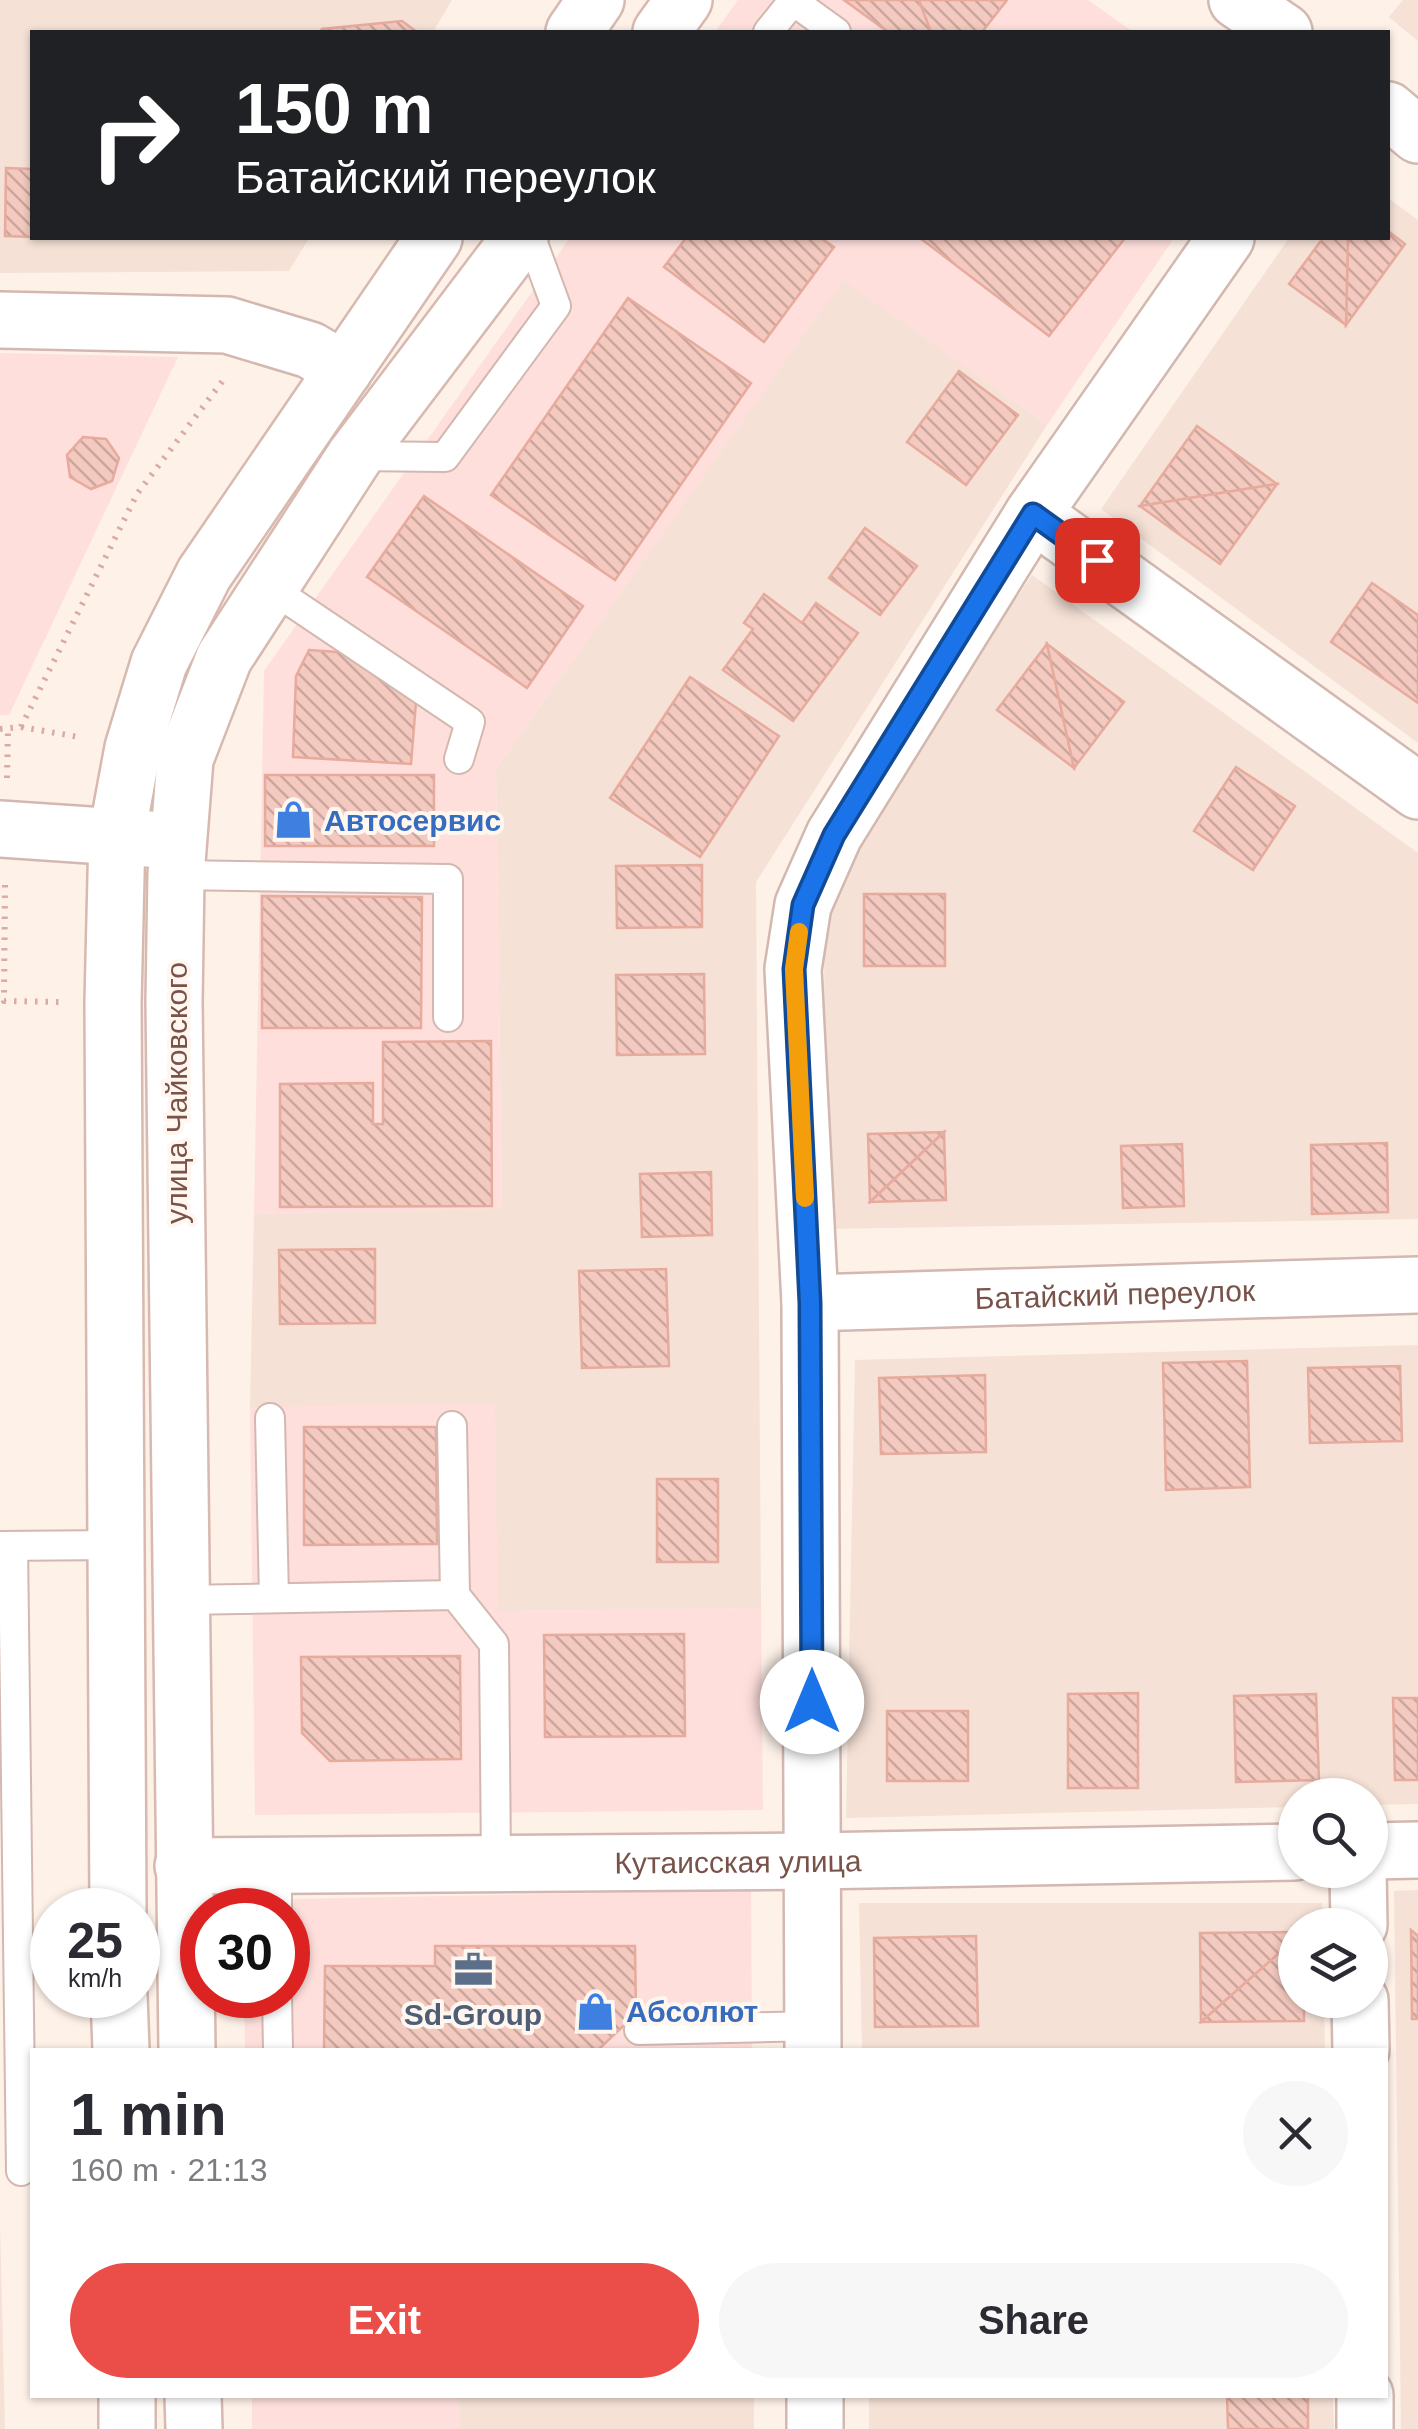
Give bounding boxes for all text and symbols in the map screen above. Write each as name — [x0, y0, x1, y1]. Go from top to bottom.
icon: right — [70, 70, 200, 200]
text: 150 m — [235, 70, 433, 148]
text: Батайский переулок — [235, 152, 656, 203]
pin — [1055, 518, 1140, 603]
icon: arrive — [1070, 533, 1125, 588]
shop icon: Автосервис — [273, 799, 315, 841]
place label: Автосервис — [324, 804, 501, 837]
street label: улица Чайковского — [160, 962, 193, 1224]
street label: Батайский переулок — [974, 1273, 1256, 1315]
position arrow — [760, 1650, 864, 1754]
map controls — [1278, 1778, 1388, 2018]
button: search — [1278, 1778, 1388, 1888]
street label: Кутаисская улица — [614, 1844, 862, 1879]
speed limit sign: 30 — [180, 1888, 310, 2018]
button: layers — [1278, 1908, 1388, 2018]
text: 25 — [67, 1913, 123, 1969]
office icon: Sd-Group — [452, 1949, 494, 1991]
text: km/h — [68, 1964, 122, 1992]
shop icon: Абсолют — [575, 1990, 617, 2032]
place label: Абсолют — [626, 1995, 758, 2028]
place label: Sd-Group — [404, 1998, 542, 2031]
text: 1 min — [70, 2081, 227, 2148]
button: close — [1243, 2081, 1348, 2186]
text: 160 m · 21:13 — [70, 2152, 267, 2188]
button: Exit — [70, 2263, 699, 2378]
button: Share — [719, 2263, 1348, 2378]

